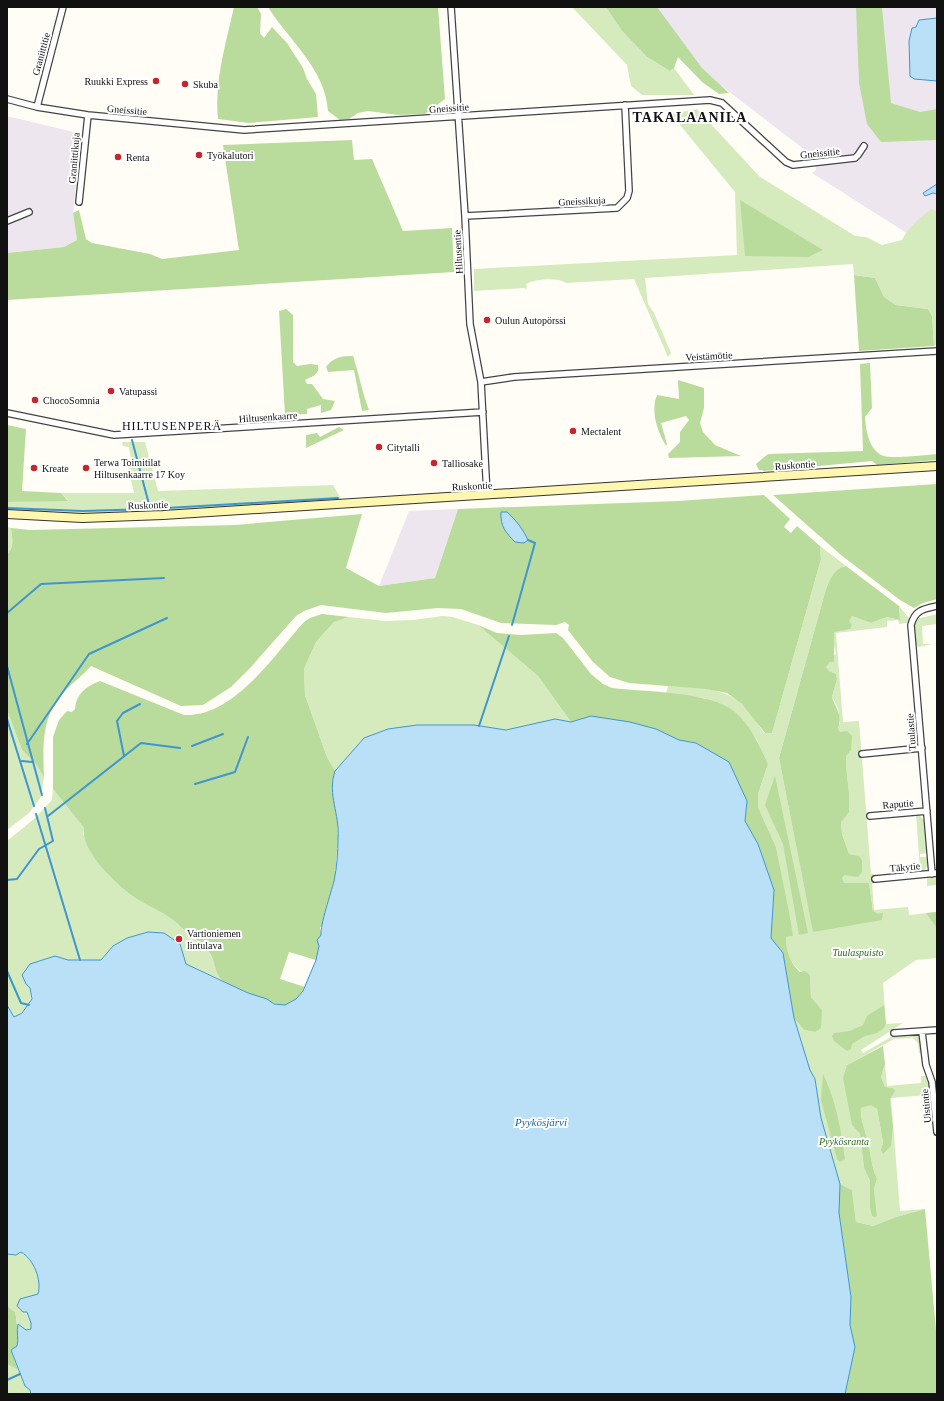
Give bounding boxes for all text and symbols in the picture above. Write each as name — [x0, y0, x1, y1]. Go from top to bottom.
street label: Graniittitie — [30, 31, 52, 77]
place label: Ruukki Express — [84, 76, 148, 87]
marker: Ruukki Express — [151, 76, 161, 86]
marker: Skuba — [180, 79, 190, 89]
place label: Skuba — [193, 79, 219, 90]
street label: Gneissitie — [429, 101, 470, 115]
street label: Gneissitie — [107, 103, 148, 117]
district label: TAKALAANILA — [633, 110, 747, 125]
street label: Graniittikuja — [66, 132, 82, 184]
street label: Gneissitie — [800, 145, 841, 161]
marker: Työkalutori — [194, 150, 204, 160]
place label: Työkalutori — [207, 150, 254, 161]
marker: Renta — [113, 152, 123, 162]
place label: Renta — [126, 152, 150, 163]
street label: Gneissikuja — [558, 194, 606, 208]
street label: Hiltusentie — [451, 229, 465, 274]
marker: Oulun Autopörssi — [482, 315, 492, 325]
place label: Oulun Autopörssi — [495, 315, 566, 326]
street label: Veistämötie — [685, 349, 733, 363]
marker: Vatupassi — [106, 386, 116, 396]
place label: Vatupassi — [119, 386, 158, 397]
marker: ChocoSomnia — [30, 395, 40, 405]
place label: ChocoSomnia — [43, 395, 100, 406]
street label: Hiltusenkaarre — [238, 409, 298, 425]
district label: HILTUSENPERÄ — [122, 419, 222, 433]
marker: Mectalent — [568, 426, 578, 436]
place label: Mectalent — [581, 426, 621, 437]
marker: Citytalli — [374, 442, 384, 452]
place label: Citytalli — [387, 442, 420, 453]
place label: Terwa Toimitilat Hiltusenkaarre 17 Koy — [94, 457, 185, 480]
marker: Talliosake — [429, 458, 439, 468]
place label: Talliosake — [442, 458, 484, 469]
street label: Ruskontie — [774, 458, 816, 472]
marker: Kreate — [29, 463, 39, 473]
place label: Kreate — [42, 463, 69, 474]
marker: Terwa Toimitilat Hiltusenkaarre 17 Koy — [81, 463, 91, 473]
street label: Ruskontie — [451, 479, 493, 493]
street label: Ruskontie — [128, 499, 169, 511]
street label: Tuulastie — [904, 713, 918, 751]
street label: Raputie — [882, 797, 915, 811]
street label: Täkytie — [889, 860, 921, 874]
place label: Vartioniemen lintulava — [187, 928, 241, 951]
marker: Vartioniemen lintulava — [174, 934, 184, 944]
park label: Tuulaspuisto — [832, 947, 884, 958]
street label: Uistintie — [919, 1088, 933, 1124]
water label: Pyykösjärvi — [514, 1116, 567, 1128]
park label: Pyykösranta — [818, 1136, 869, 1147]

